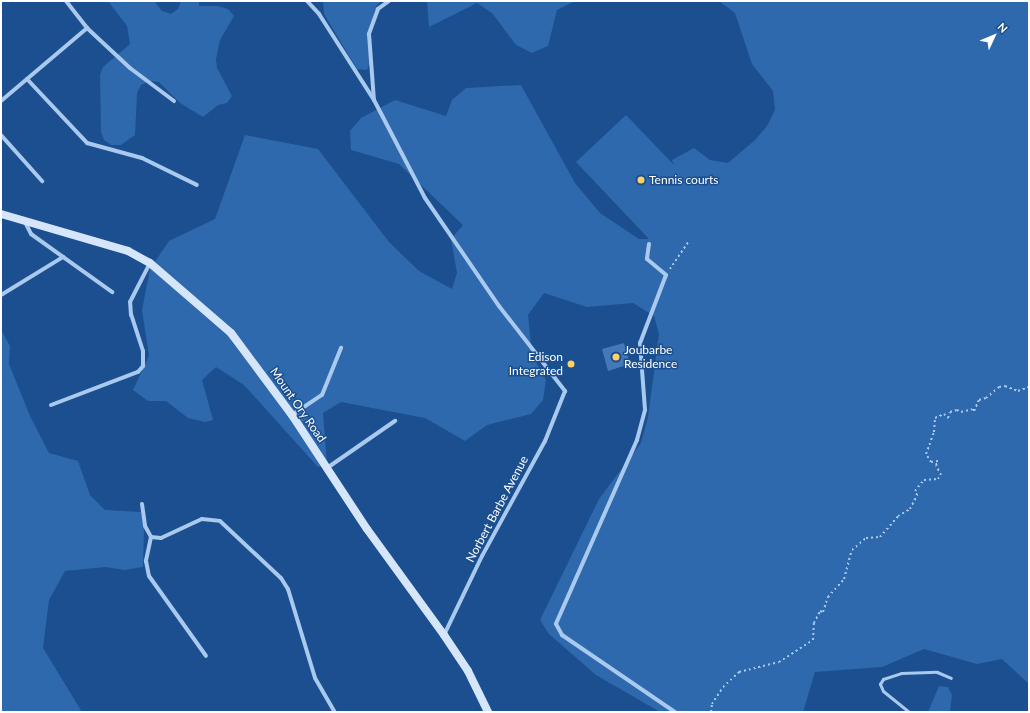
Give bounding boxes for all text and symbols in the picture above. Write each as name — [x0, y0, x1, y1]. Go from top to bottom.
north arrow — [974, 16, 1014, 56]
text: N — [995, 20, 1011, 35]
place label: Tennis courts — [649, 173, 718, 187]
marker: Tennis courts — [636, 175, 646, 185]
place label: Joubarbe Residence — [624, 343, 677, 371]
place label: Edison Integrated — [509, 350, 563, 378]
marker: Joubarbe Residence — [611, 352, 621, 362]
marker: Edison Integrated — [566, 359, 576, 369]
street label: Mount Ory Road — [267, 365, 329, 445]
street label: Norbert Barbe Avenue — [463, 453, 531, 565]

